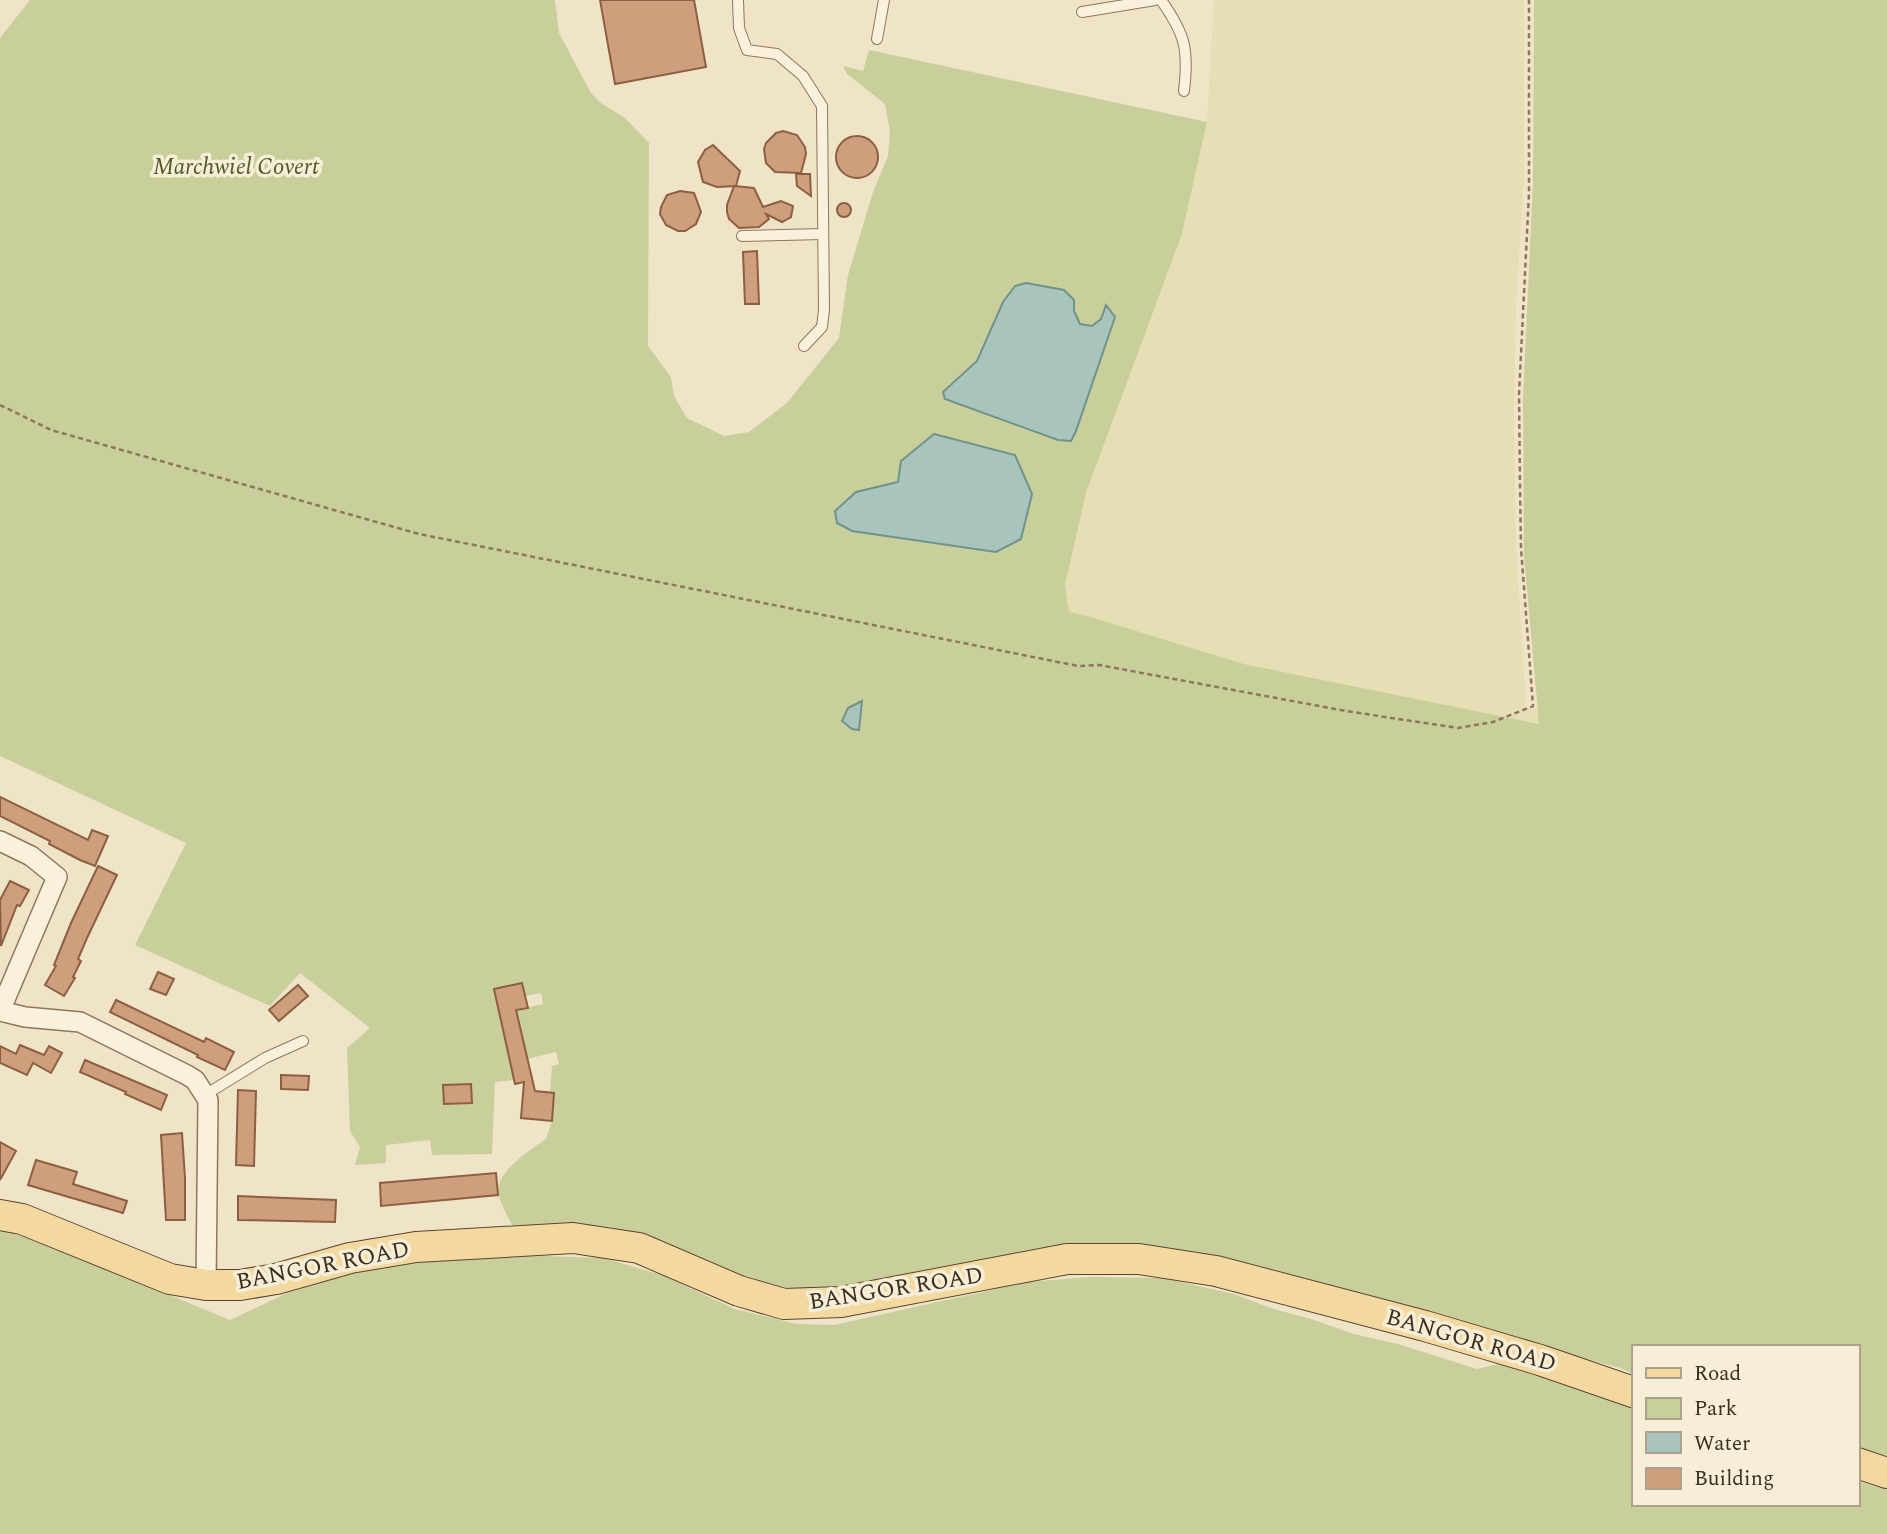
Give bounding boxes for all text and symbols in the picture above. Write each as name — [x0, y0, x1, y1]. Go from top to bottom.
park label: Marchwiel Covert — [153, 150, 320, 185]
street label: BANGOR ROAD — [233, 1232, 413, 1300]
street label: BANGOR ROAD — [807, 1258, 985, 1320]
street label: BANGOR ROAD — [1382, 1300, 1560, 1382]
legend — [1632, 1345, 1859, 1506]
text: Road — [1694, 1358, 1741, 1390]
text: Park — [1694, 1393, 1738, 1425]
text: Water — [1694, 1428, 1750, 1460]
text: Building — [1694, 1463, 1774, 1495]

